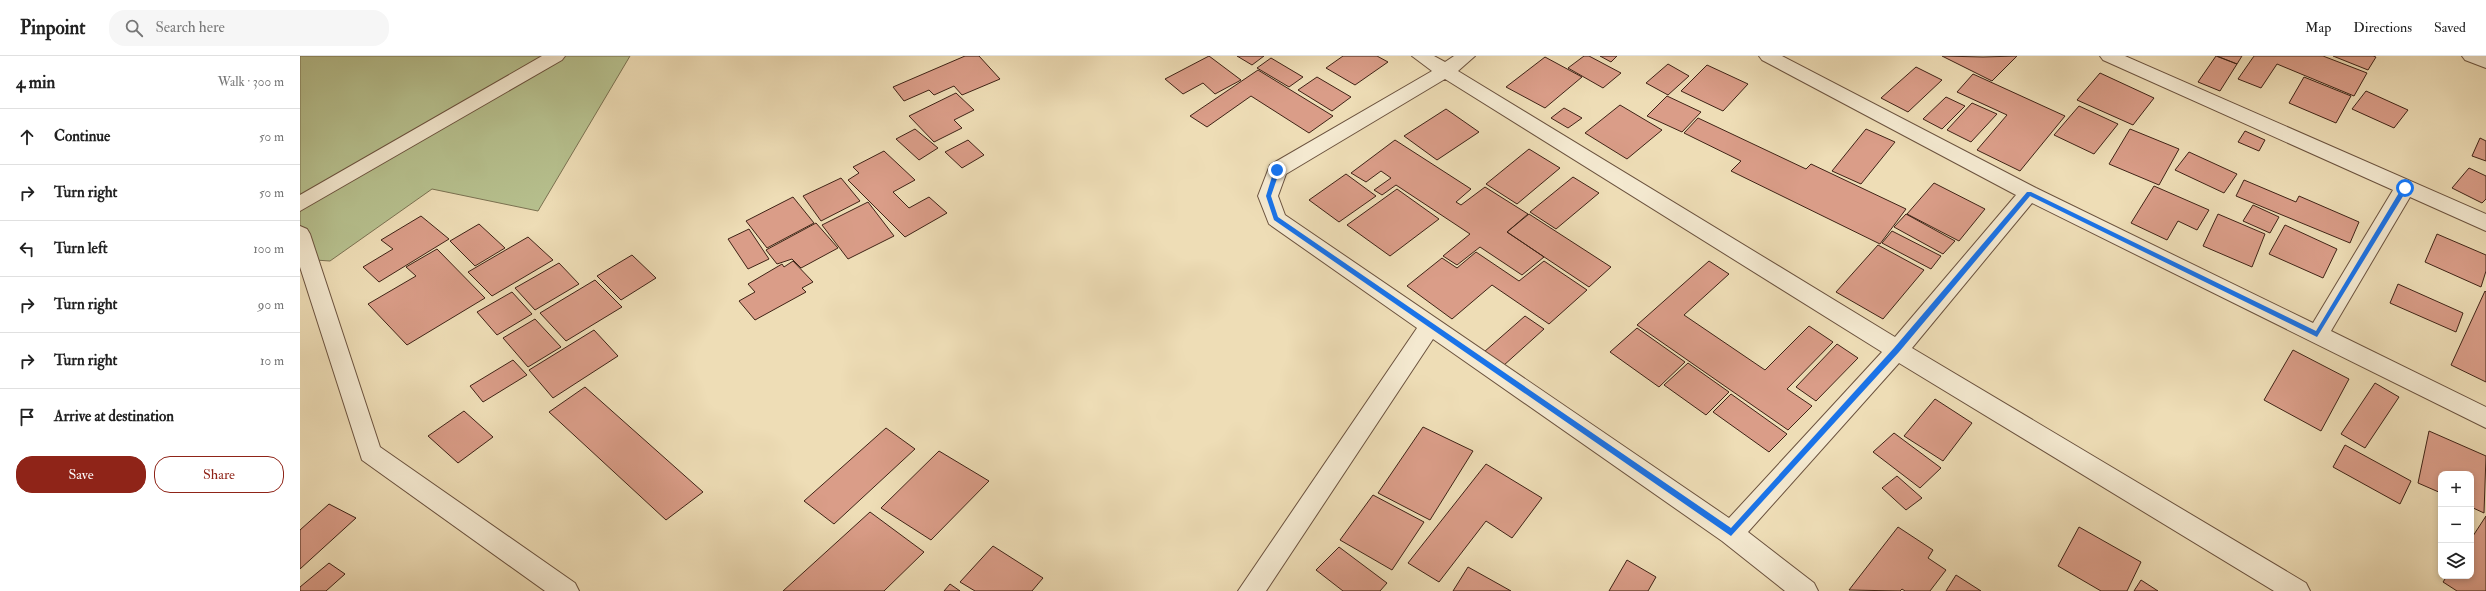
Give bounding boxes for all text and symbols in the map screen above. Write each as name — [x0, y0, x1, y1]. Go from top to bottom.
search box — [109, 10, 389, 46]
text: Pinpoint — [20, 16, 85, 40]
icon: search — [123, 17, 145, 39]
text: Search here — [155, 18, 225, 37]
text: Map — [2305, 19, 2331, 36]
text: Directions — [2353, 19, 2412, 36]
text: Saved — [2434, 19, 2466, 36]
text: 4 min — [16, 72, 55, 93]
text: Walk · 300 m — [218, 74, 284, 90]
icon: ahead — [16, 126, 38, 148]
text: Continue — [54, 127, 110, 146]
text: 50 m — [259, 129, 284, 145]
route end — [1268, 161, 1286, 179]
route start — [2396, 179, 2414, 197]
icon: right — [16, 182, 38, 204]
text: Turn right — [54, 183, 117, 202]
text: 50 m — [259, 185, 284, 201]
icon: left — [16, 238, 38, 260]
text: Turn left — [54, 239, 108, 258]
text: 100 m — [253, 241, 284, 257]
icon: right — [16, 294, 38, 316]
text: Turn right — [54, 295, 117, 314]
text: 90 m — [258, 297, 284, 313]
icon: right — [16, 350, 38, 372]
text: Turn right — [54, 351, 117, 370]
text: 10 m — [260, 353, 284, 369]
icon: arrive — [16, 406, 38, 428]
text: Arrive at destination — [54, 407, 174, 426]
button: Save — [16, 456, 146, 493]
button: Share — [154, 456, 284, 493]
map controls — [2438, 471, 2474, 579]
button: + — [2438, 471, 2474, 507]
button: − — [2438, 507, 2474, 543]
button: layers — [2438, 543, 2474, 579]

